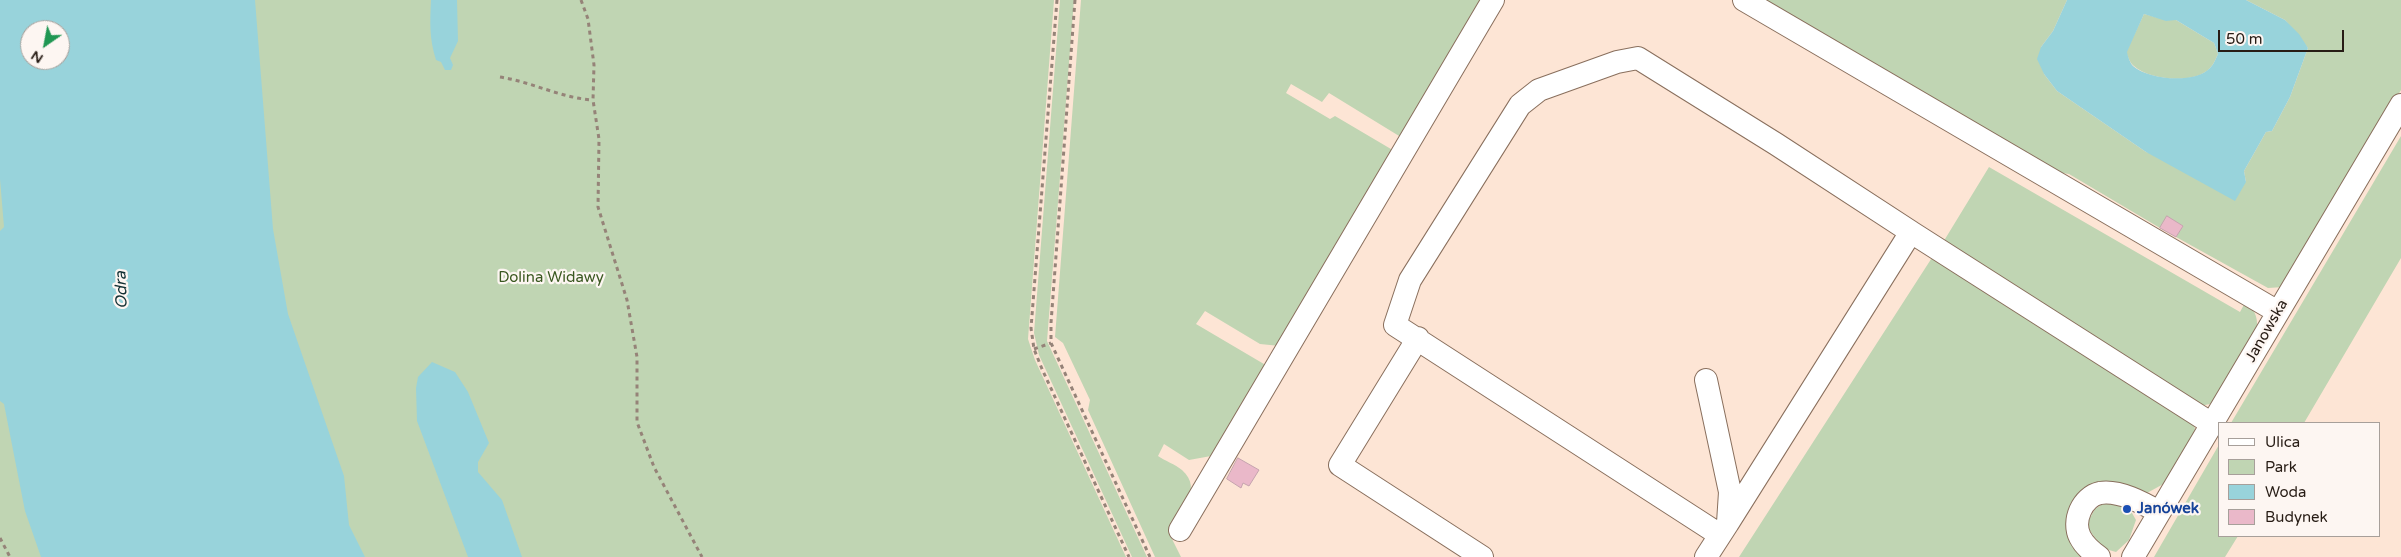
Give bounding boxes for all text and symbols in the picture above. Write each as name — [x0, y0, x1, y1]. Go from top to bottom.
north arrow — [20, 20, 70, 70]
scale bar — [2221, 20, 2347, 52]
text: 50 m — [2226, 30, 2263, 48]
text: N — [28, 47, 46, 67]
park label: Dolina Widawy — [498, 269, 604, 287]
water label: Odra — [112, 271, 132, 309]
street label: Janowska — [2242, 297, 2292, 365]
legend — [2218, 422, 2381, 537]
text: Ulica — [2265, 433, 2300, 451]
text: Park — [2265, 458, 2297, 476]
text: Woda — [2265, 483, 2307, 501]
place label: Janówek — [2137, 500, 2199, 518]
marker: Janówek — [2121, 503, 2133, 515]
text: Budynek — [2265, 508, 2328, 526]

